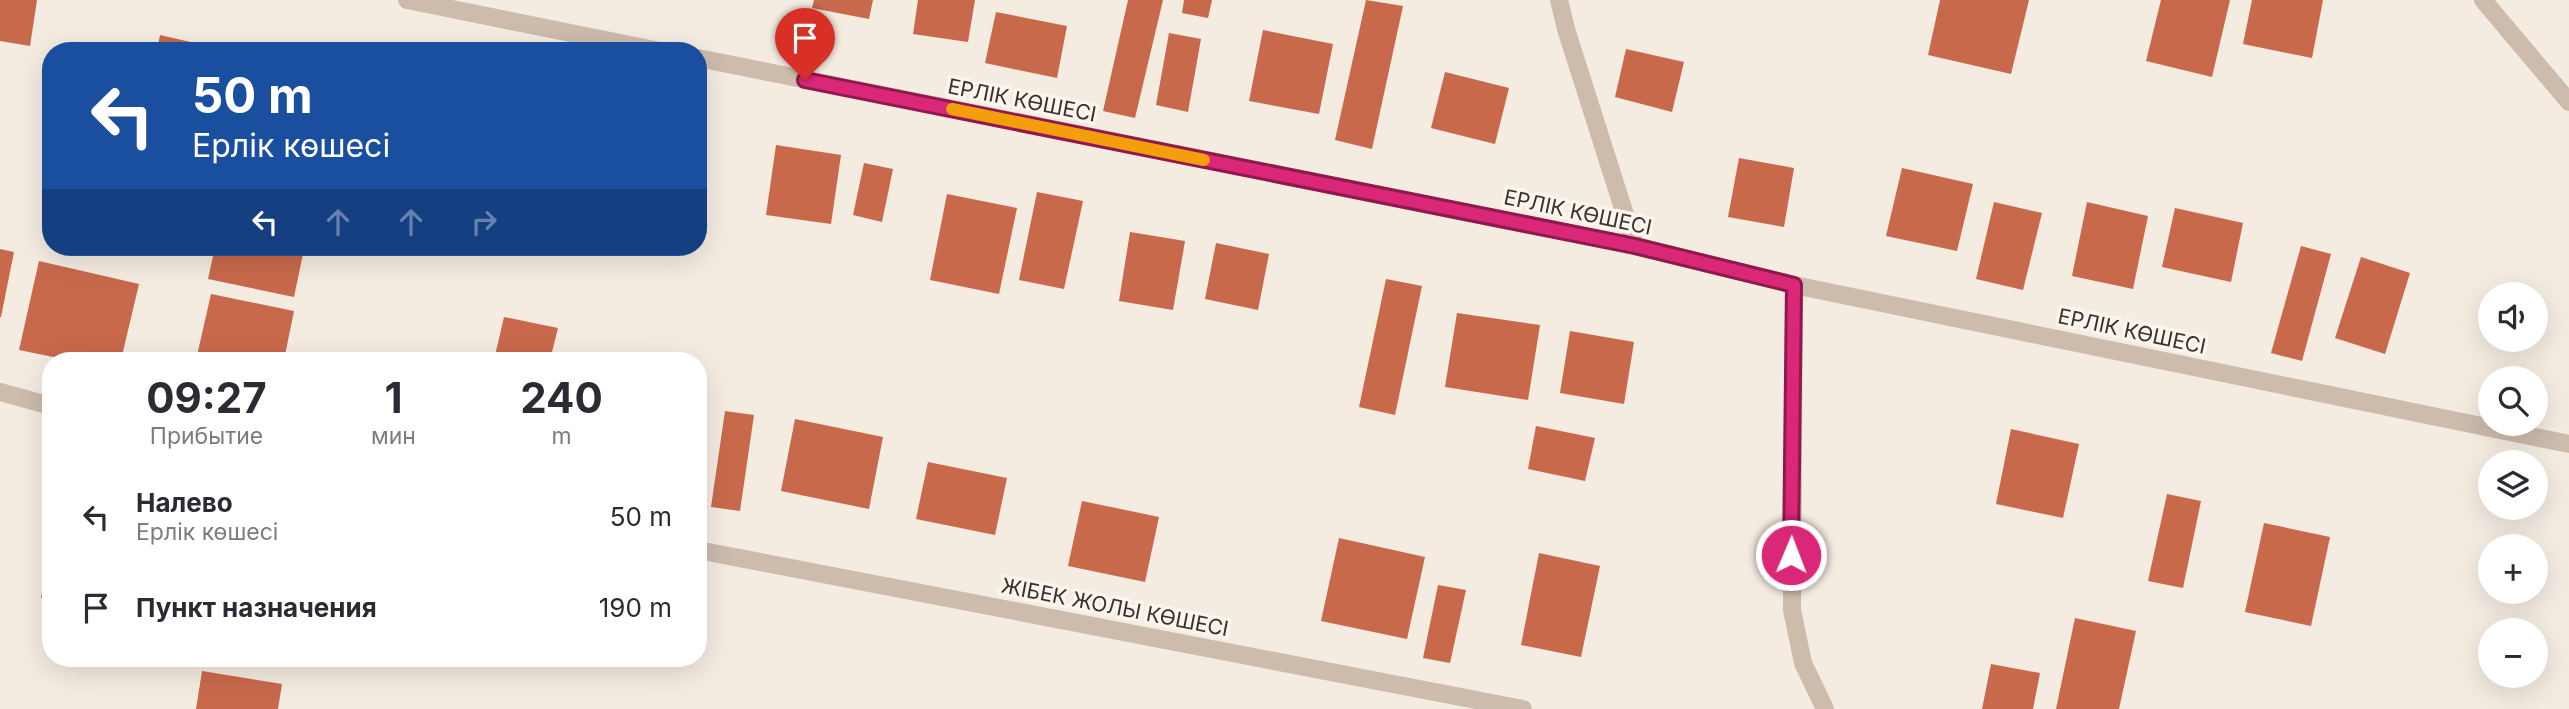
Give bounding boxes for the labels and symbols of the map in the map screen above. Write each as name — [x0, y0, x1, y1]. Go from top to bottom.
pin — [775, 8, 835, 80]
street label: ЕРЛІК КӨШЕСІ — [946, 73, 1098, 127]
street label: ЕРЛІК КӨШЕСІ — [1502, 184, 1654, 240]
street label: ЕРЛІК КӨШЕСІ — [2056, 303, 2208, 359]
position arrow — [1754, 518, 1828, 592]
street label: ЖІБЕК ЖОЛЫ КӨШЕСІ — [999, 573, 1231, 641]

